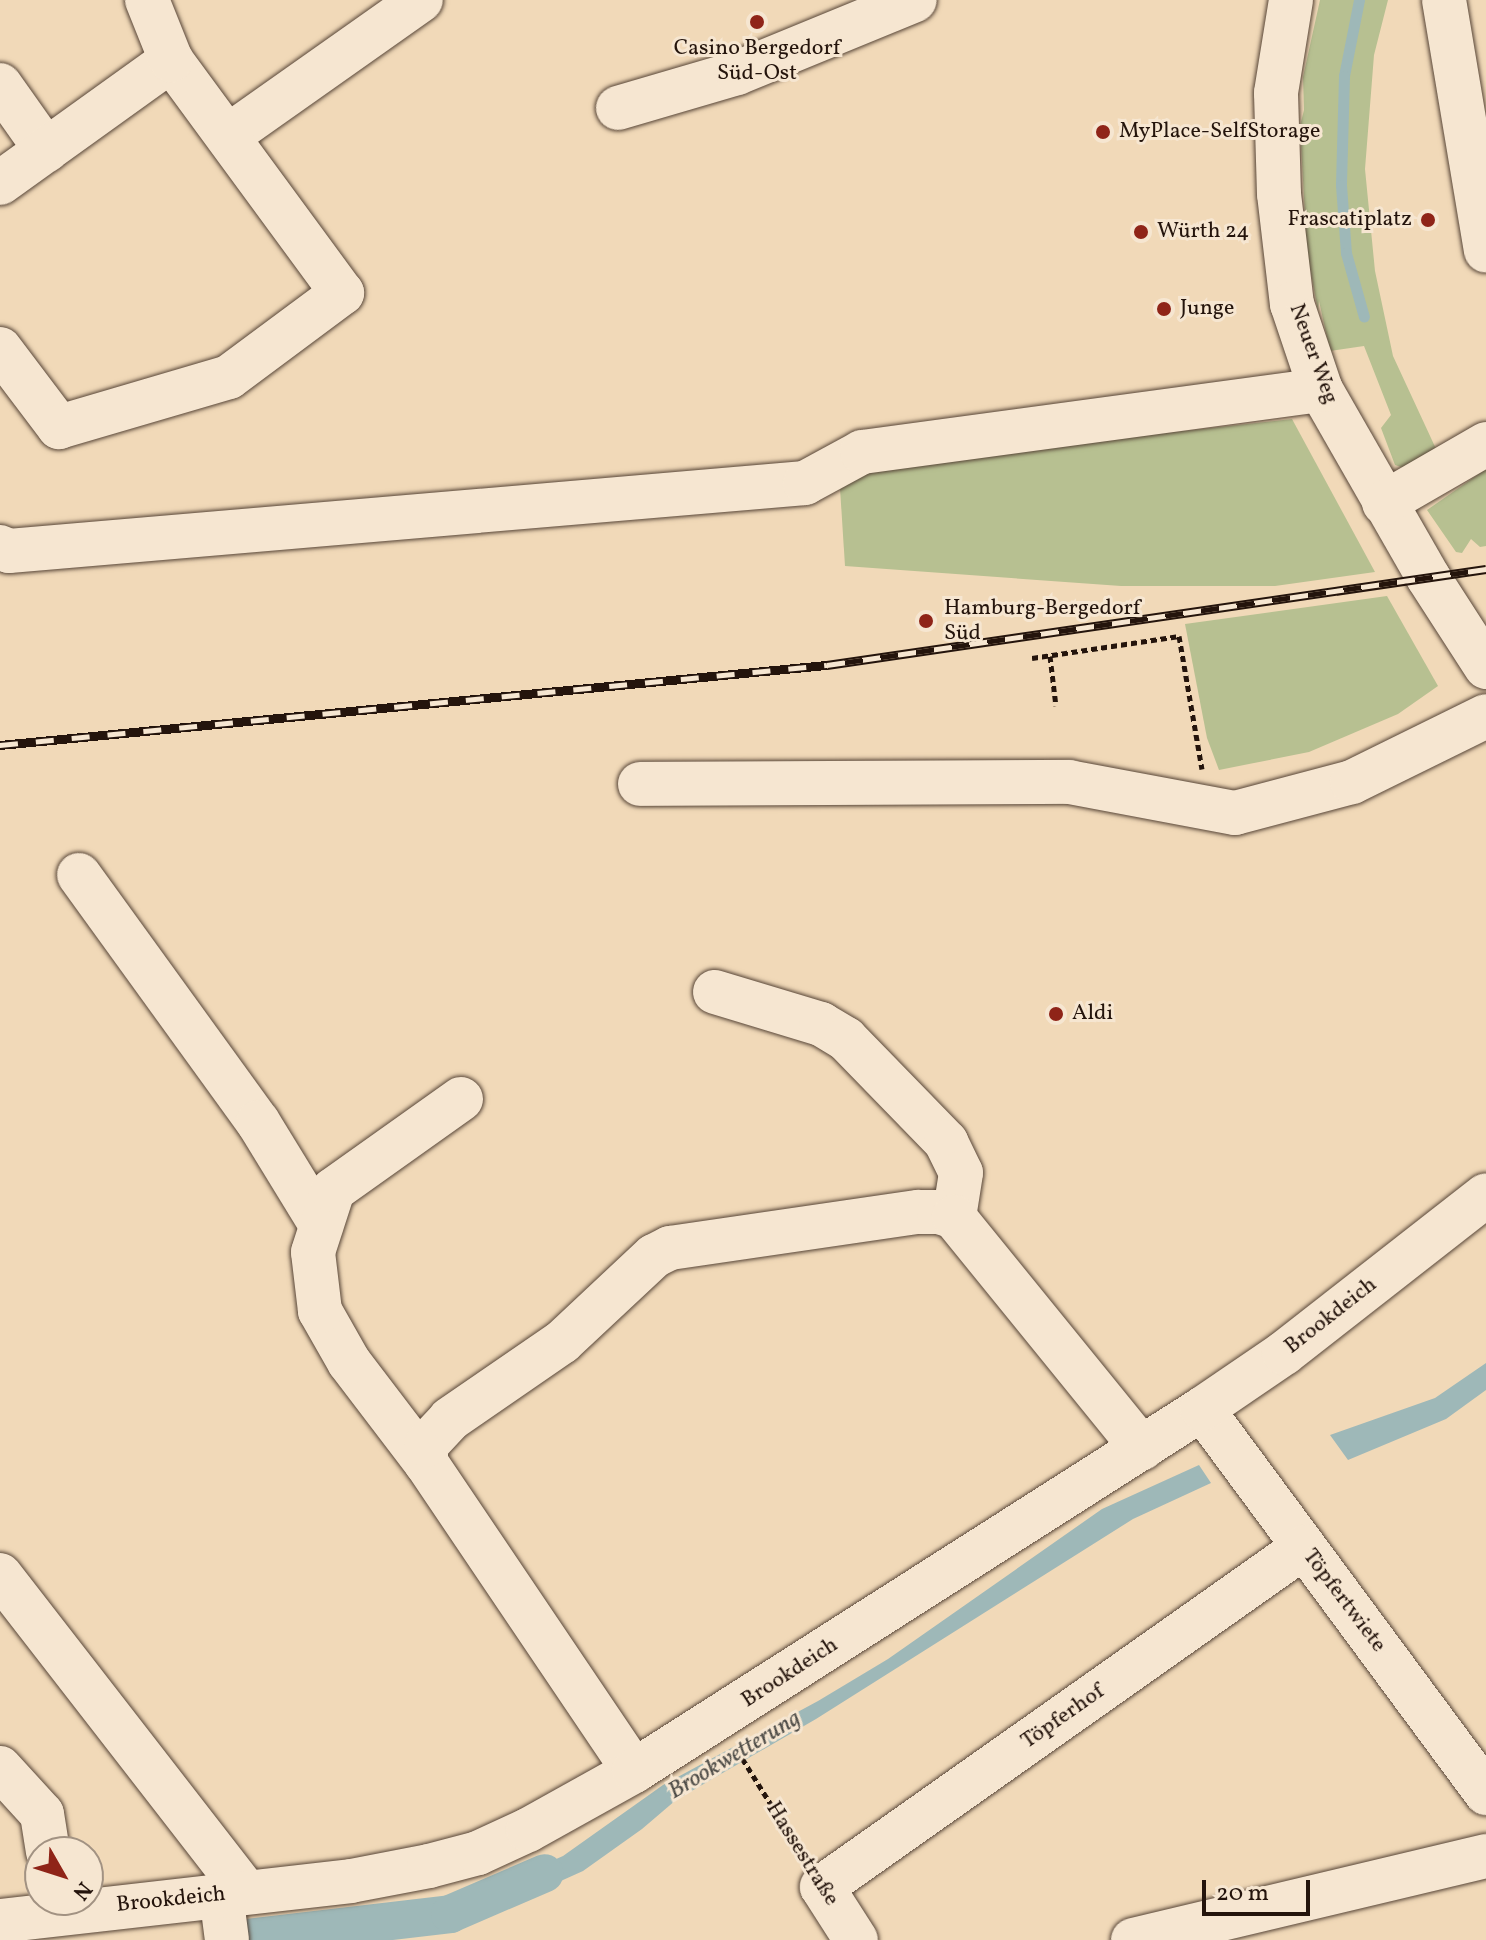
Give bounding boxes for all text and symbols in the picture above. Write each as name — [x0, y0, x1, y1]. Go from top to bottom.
marker: Casino Bergedorf Süd-Ost — [748, 13, 766, 31]
place label: Casino Bergedorf Süd-Ost — [674, 35, 840, 86]
place label: MyPlace-SelfStorage — [1119, 119, 1320, 145]
marker: MyPlace-SelfStorage — [1094, 123, 1112, 141]
place label: Frascatiplatz — [1288, 207, 1412, 233]
marker: Frascatiplatz — [1419, 211, 1437, 229]
place label: Würth 24 — [1157, 219, 1249, 245]
marker: Würth 24 — [1132, 223, 1150, 241]
place label: Junge — [1180, 296, 1234, 322]
marker: Junge — [1155, 300, 1173, 318]
street label: Neuer Weg — [1283, 300, 1343, 408]
place label: Hamburg-Bergedorf Süd — [944, 595, 1140, 646]
marker: Hamburg-Bergedorf Süd — [915, 610, 937, 632]
place label: Aldi — [1072, 1001, 1113, 1027]
marker: Aldi — [1047, 1005, 1065, 1023]
street label: Brookdeich — [1280, 1272, 1382, 1360]
street label: Töpfertwiete — [1297, 1544, 1391, 1658]
street label: Brookdeich — [737, 1632, 843, 1714]
street label: Töpferhof — [1016, 1679, 1110, 1755]
water label: Brookwetterung — [664, 1705, 806, 1807]
street label: Hassestraße — [760, 1797, 844, 1911]
north arrow — [24, 1836, 104, 1916]
scale bar — [1206, 1864, 1314, 1914]
text: N — [64, 1874, 99, 1906]
text: 20 m — [1216, 1877, 1269, 1911]
street label: Brookdeich — [115, 1881, 227, 1919]

